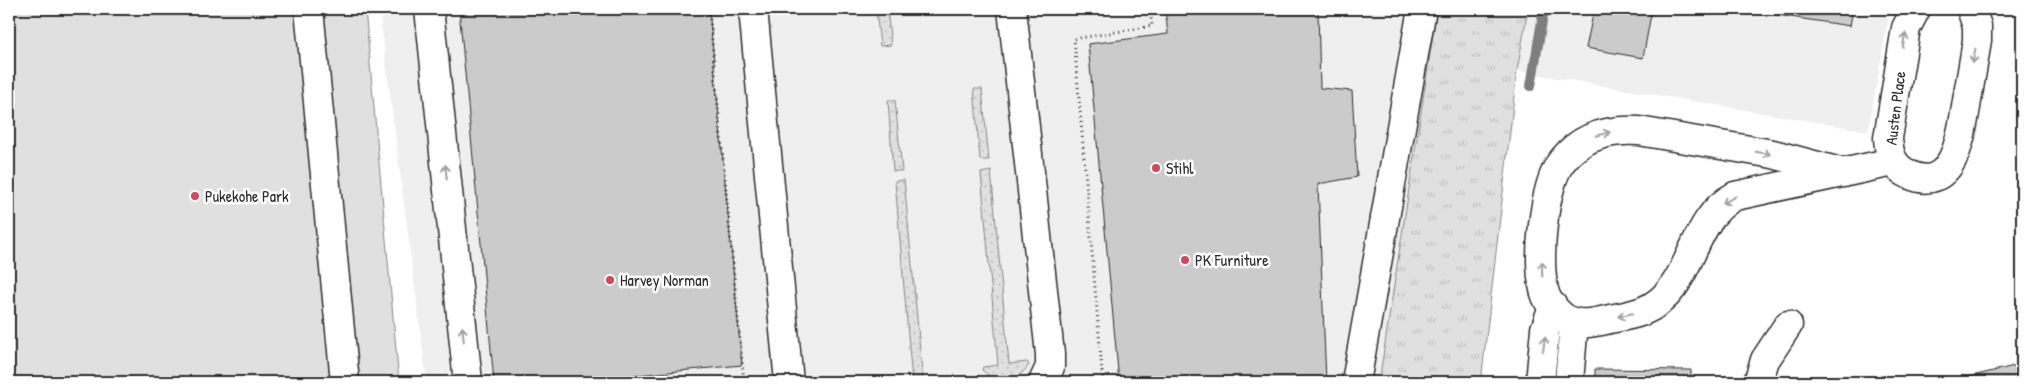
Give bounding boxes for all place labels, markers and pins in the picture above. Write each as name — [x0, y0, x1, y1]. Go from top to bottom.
place label: Stihl — [1166, 157, 1194, 179]
marker: Stihl — [1150, 162, 1162, 174]
place label: Pukekohe Park — [205, 185, 289, 207]
marker: Pukekohe Park — [189, 190, 201, 202]
place label: PK Furniture — [1195, 249, 1269, 271]
marker: PK Furniture — [1179, 254, 1191, 266]
place label: Harvey Norman — [620, 269, 709, 291]
marker: Harvey Norman — [604, 274, 616, 286]

